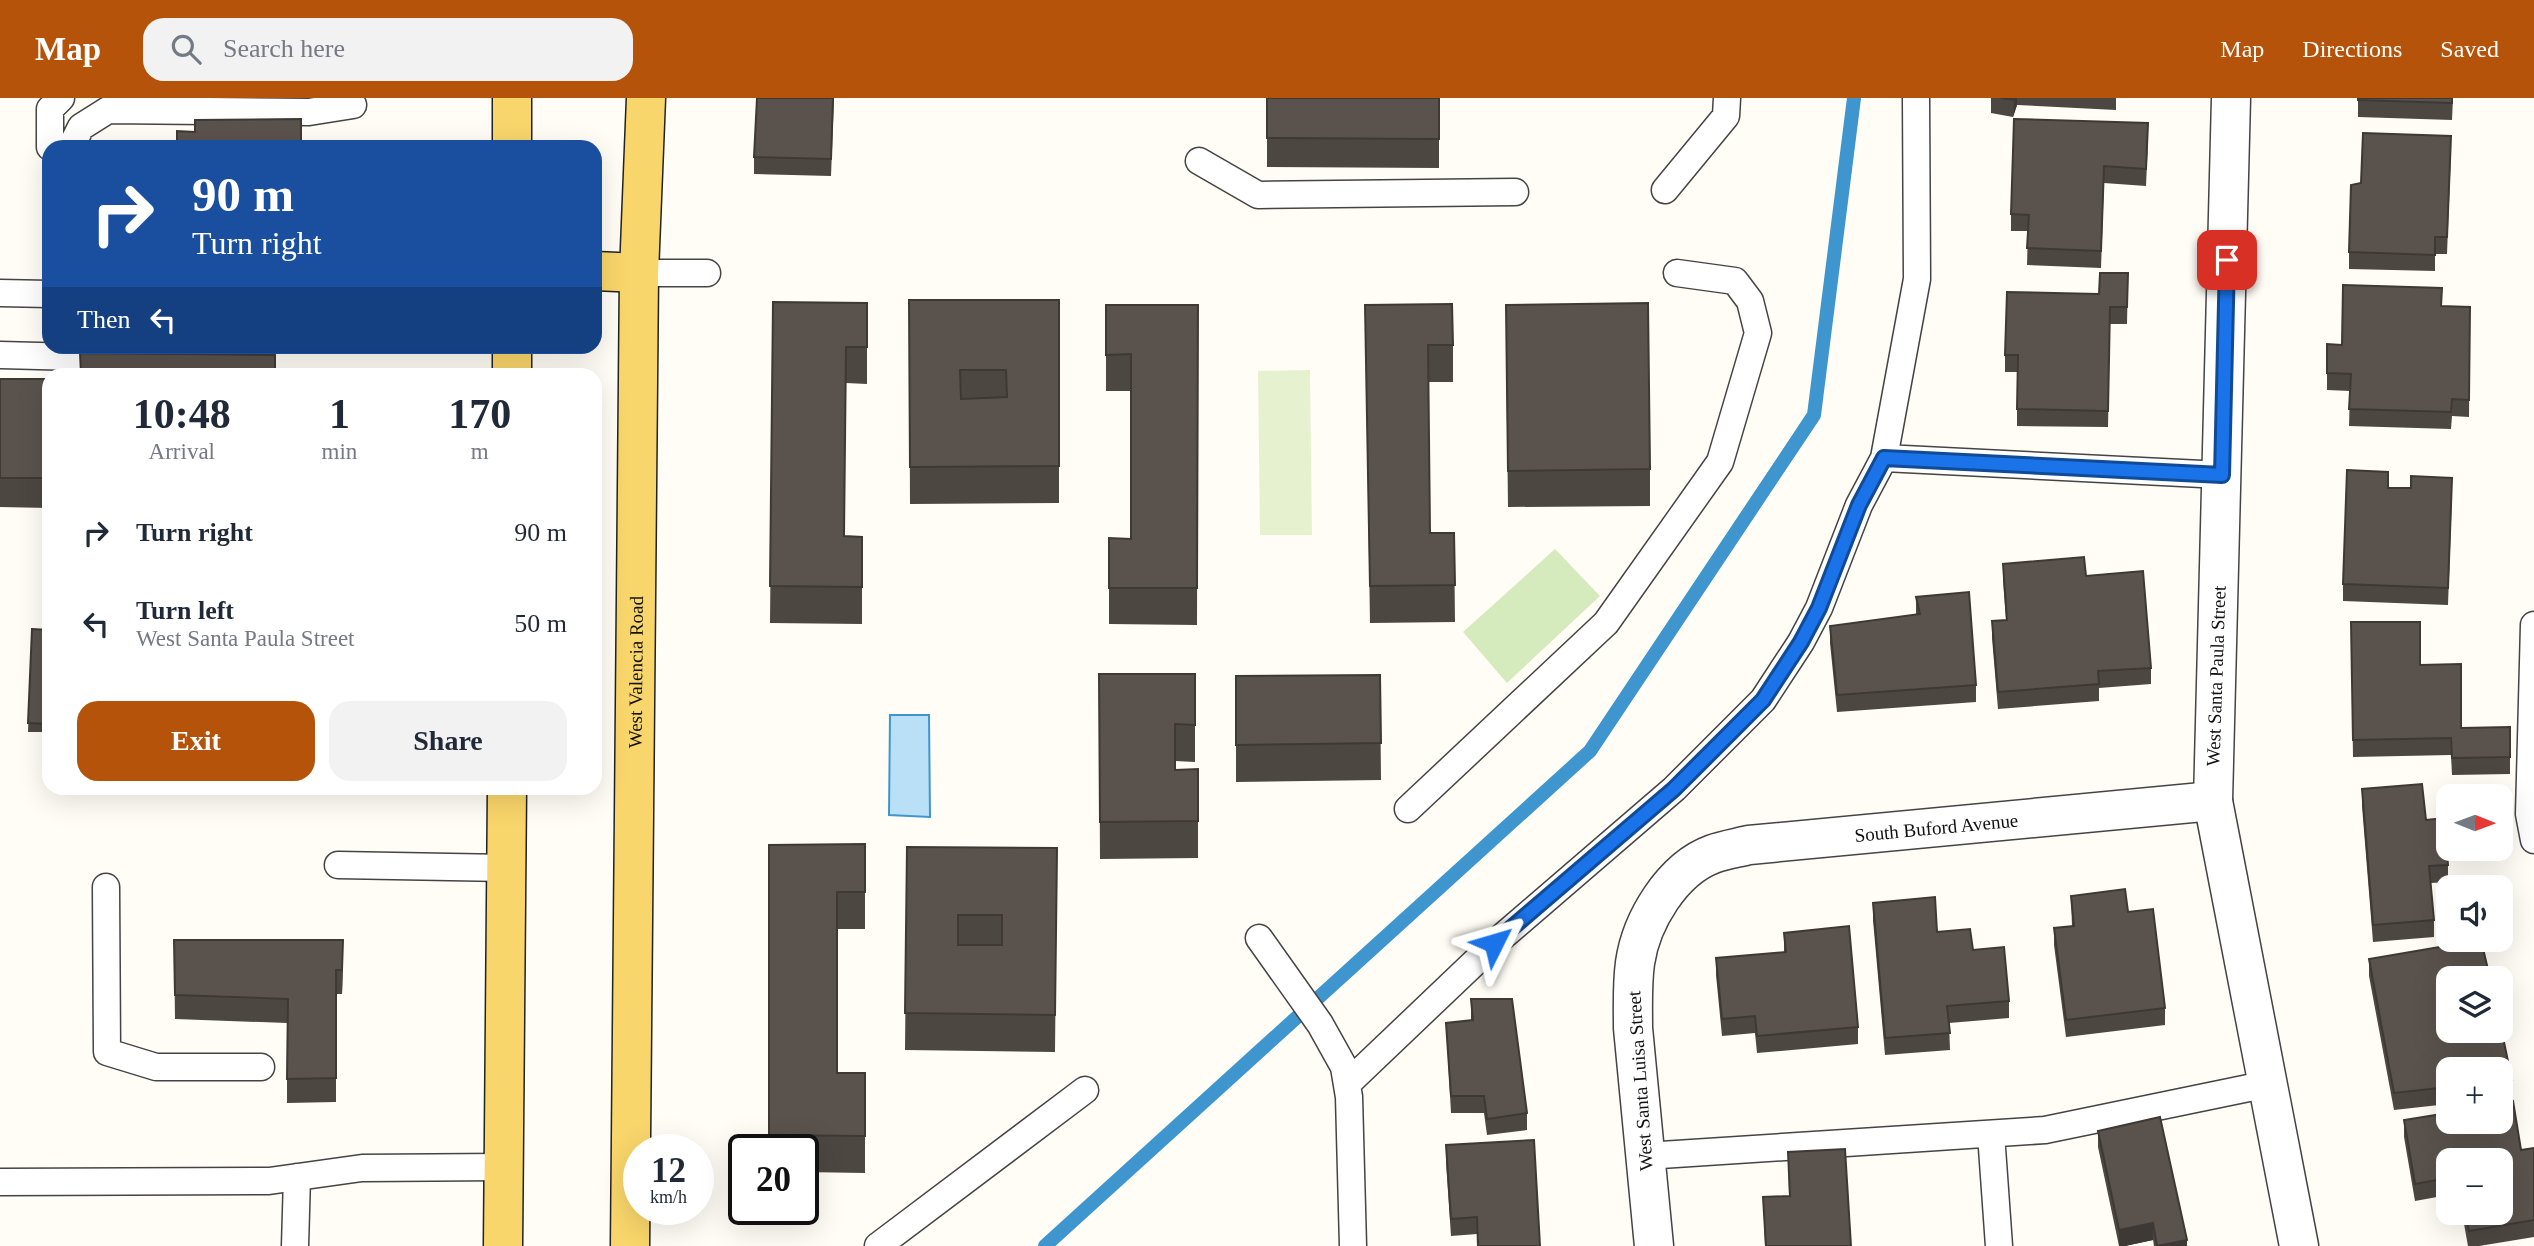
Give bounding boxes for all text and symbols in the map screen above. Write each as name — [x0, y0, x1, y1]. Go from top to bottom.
search box — [143, 18, 633, 81]
icon: search — [167, 30, 205, 68]
text: Map — [35, 31, 101, 67]
text: Search here — [223, 34, 345, 63]
text: Map — [2220, 36, 2264, 62]
text: Directions — [2302, 36, 2402, 62]
text: Saved — [2440, 36, 2499, 62]
text: 90 m — [192, 167, 294, 222]
icon: right — [77, 168, 168, 259]
text: Turn right — [192, 225, 322, 261]
pin — [2197, 230, 2257, 290]
icon: arrive — [2208, 241, 2246, 279]
icon: left — [144, 301, 182, 339]
text: Then — [77, 305, 130, 334]
text: 10:48 — [133, 391, 231, 437]
text: 1 — [329, 391, 350, 437]
text: 170 — [448, 391, 511, 437]
text: Arrival — [149, 439, 215, 464]
text: min — [322, 439, 357, 464]
text: m — [471, 439, 489, 464]
icon: right — [77, 514, 115, 552]
text: Turn right — [136, 518, 253, 547]
text: 90 m — [514, 518, 567, 547]
street label: West Santa Paula Street — [2202, 585, 2230, 767]
street label: West Valencia Road — [624, 595, 647, 748]
text: Turn left — [136, 596, 234, 625]
icon: left — [77, 605, 115, 643]
text: 50 m — [514, 609, 567, 638]
text: West Santa Paula Street — [136, 626, 355, 651]
button: Exit — [77, 701, 315, 781]
button: Share — [329, 701, 567, 781]
north arrow — [2436, 784, 2513, 861]
map controls — [2436, 784, 2513, 1225]
street label: South Buford Avenue — [1854, 809, 2019, 845]
button: sound — [2436, 875, 2513, 952]
position arrow — [1457, 906, 1531, 980]
button: layers — [2436, 966, 2513, 1043]
street label: West Santa Luisa Street — [1623, 990, 1657, 1172]
button: + — [2436, 1057, 2513, 1134]
speed limit sign: 20 — [728, 1134, 819, 1225]
button: − — [2436, 1148, 2513, 1225]
text: 12 — [651, 1151, 686, 1190]
text: km/h — [650, 1187, 687, 1207]

